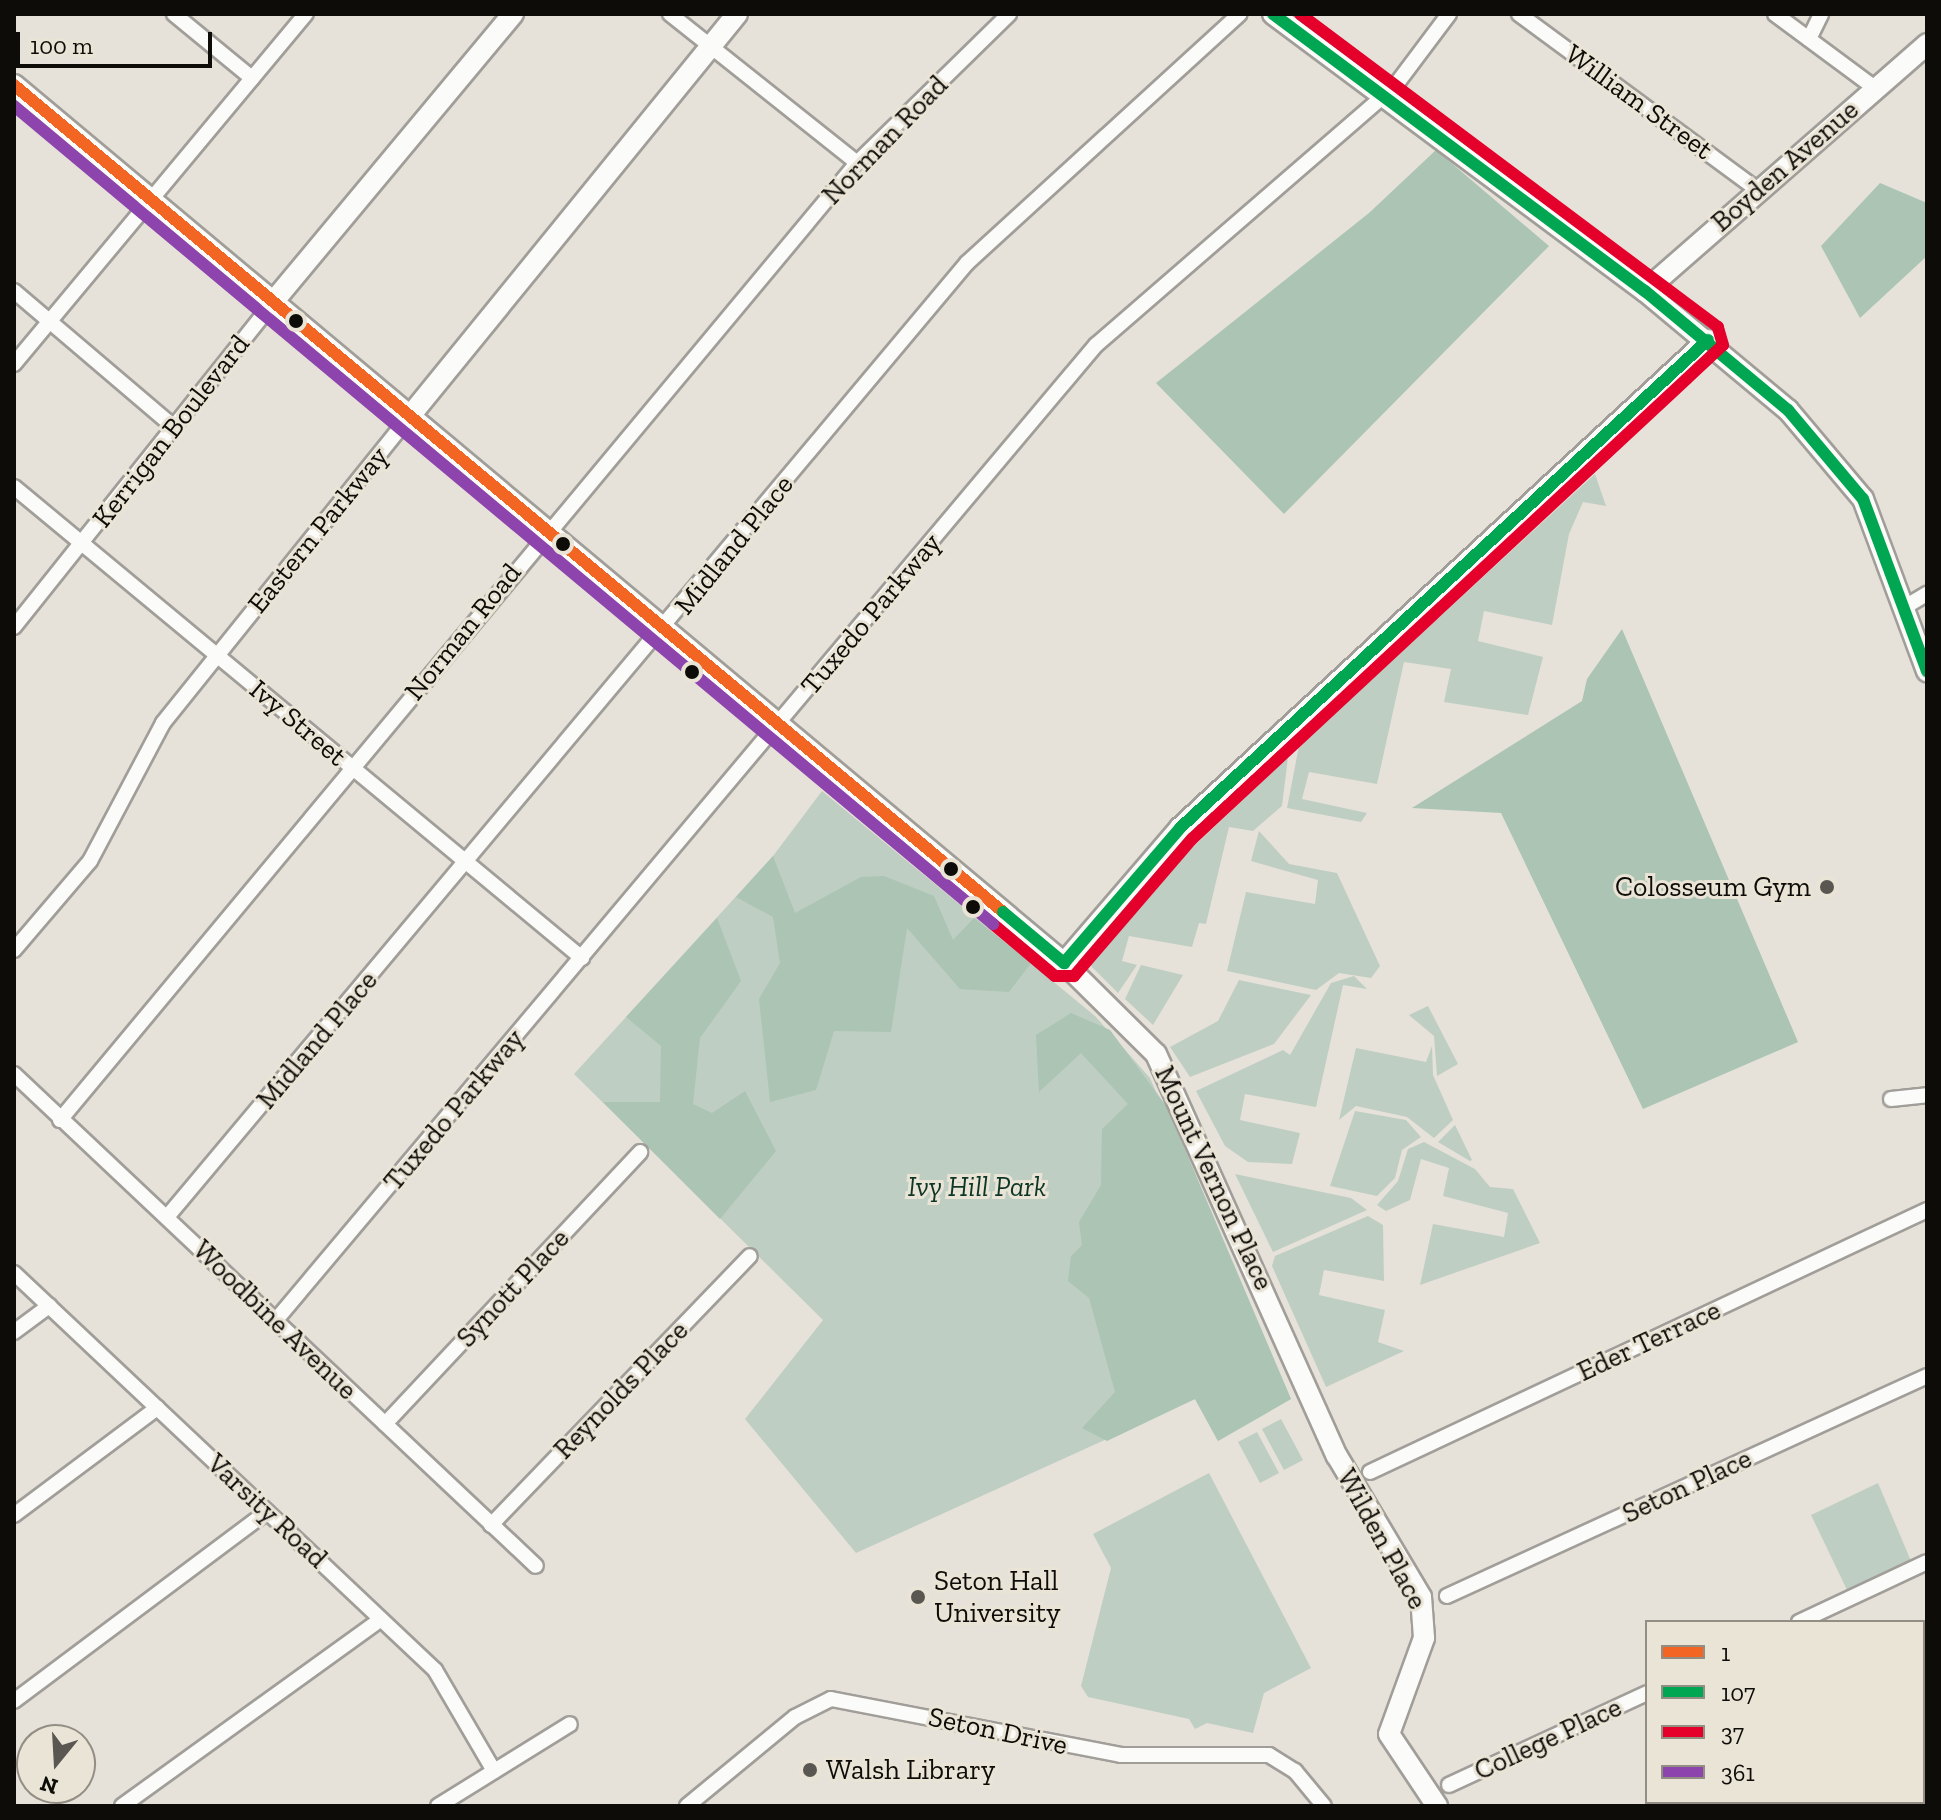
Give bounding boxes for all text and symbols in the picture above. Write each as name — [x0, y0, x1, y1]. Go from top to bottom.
scale bar — [20, 16, 216, 66]
text: 100 m — [30, 31, 93, 60]
street label: William Street — [1559, 37, 1719, 167]
street label: Norman Road — [815, 68, 955, 212]
street label: Boyden Avenue — [1704, 93, 1866, 239]
unlabelled marker — [288, 313, 304, 329]
street label: Kerrigan Boulevard — [85, 328, 257, 534]
street label: Eastern Parkway — [241, 440, 395, 620]
street label: Midland Place — [668, 468, 800, 622]
street label: Tuxedo Parkway — [794, 526, 948, 702]
unlabelled marker — [555, 536, 571, 552]
street label: Norman Road — [398, 557, 528, 707]
unlabelled marker — [684, 664, 700, 680]
street label: Ivy Street — [242, 673, 354, 773]
unlabelled marker — [943, 861, 959, 877]
place label: Colosseum Gym — [1615, 870, 1811, 904]
marker: Colosseum Gym — [1818, 878, 1836, 896]
unlabelled marker — [965, 899, 981, 915]
street label: Midland Place — [250, 964, 384, 1116]
street label: Tuxedo Parkway — [377, 1022, 531, 1198]
street label: Mount Vernon Place — [1147, 1060, 1281, 1296]
park label: Ivy Hill Park — [908, 1170, 1046, 1204]
street label: Synott Place — [450, 1222, 576, 1354]
street label: Woodbine Avenue — [186, 1233, 364, 1407]
street label: Eder Terrace — [1572, 1293, 1726, 1389]
street label: Reynolds Place — [547, 1314, 695, 1466]
street label: Seton Place — [1617, 1442, 1757, 1530]
street label: Varsity Road — [200, 1447, 334, 1575]
street label: Wilden Place — [1330, 1463, 1434, 1615]
place label: Seton Hall University — [934, 1564, 1060, 1630]
marker: Seton Hall University — [909, 1588, 927, 1606]
legend — [1645, 1620, 1925, 1804]
text: 1 — [1721, 1638, 1730, 1667]
text: 107 — [1721, 1678, 1755, 1707]
street label: College Place — [1469, 1690, 1627, 1788]
street label: Seton Drive — [925, 1700, 1071, 1762]
text: 37 — [1721, 1718, 1744, 1747]
north arrow — [16, 1724, 96, 1804]
place label: Walsh Library — [826, 1753, 996, 1787]
text: 361 — [1721, 1758, 1755, 1787]
marker: Walsh Library — [801, 1761, 819, 1779]
text: N — [37, 1770, 61, 1801]

